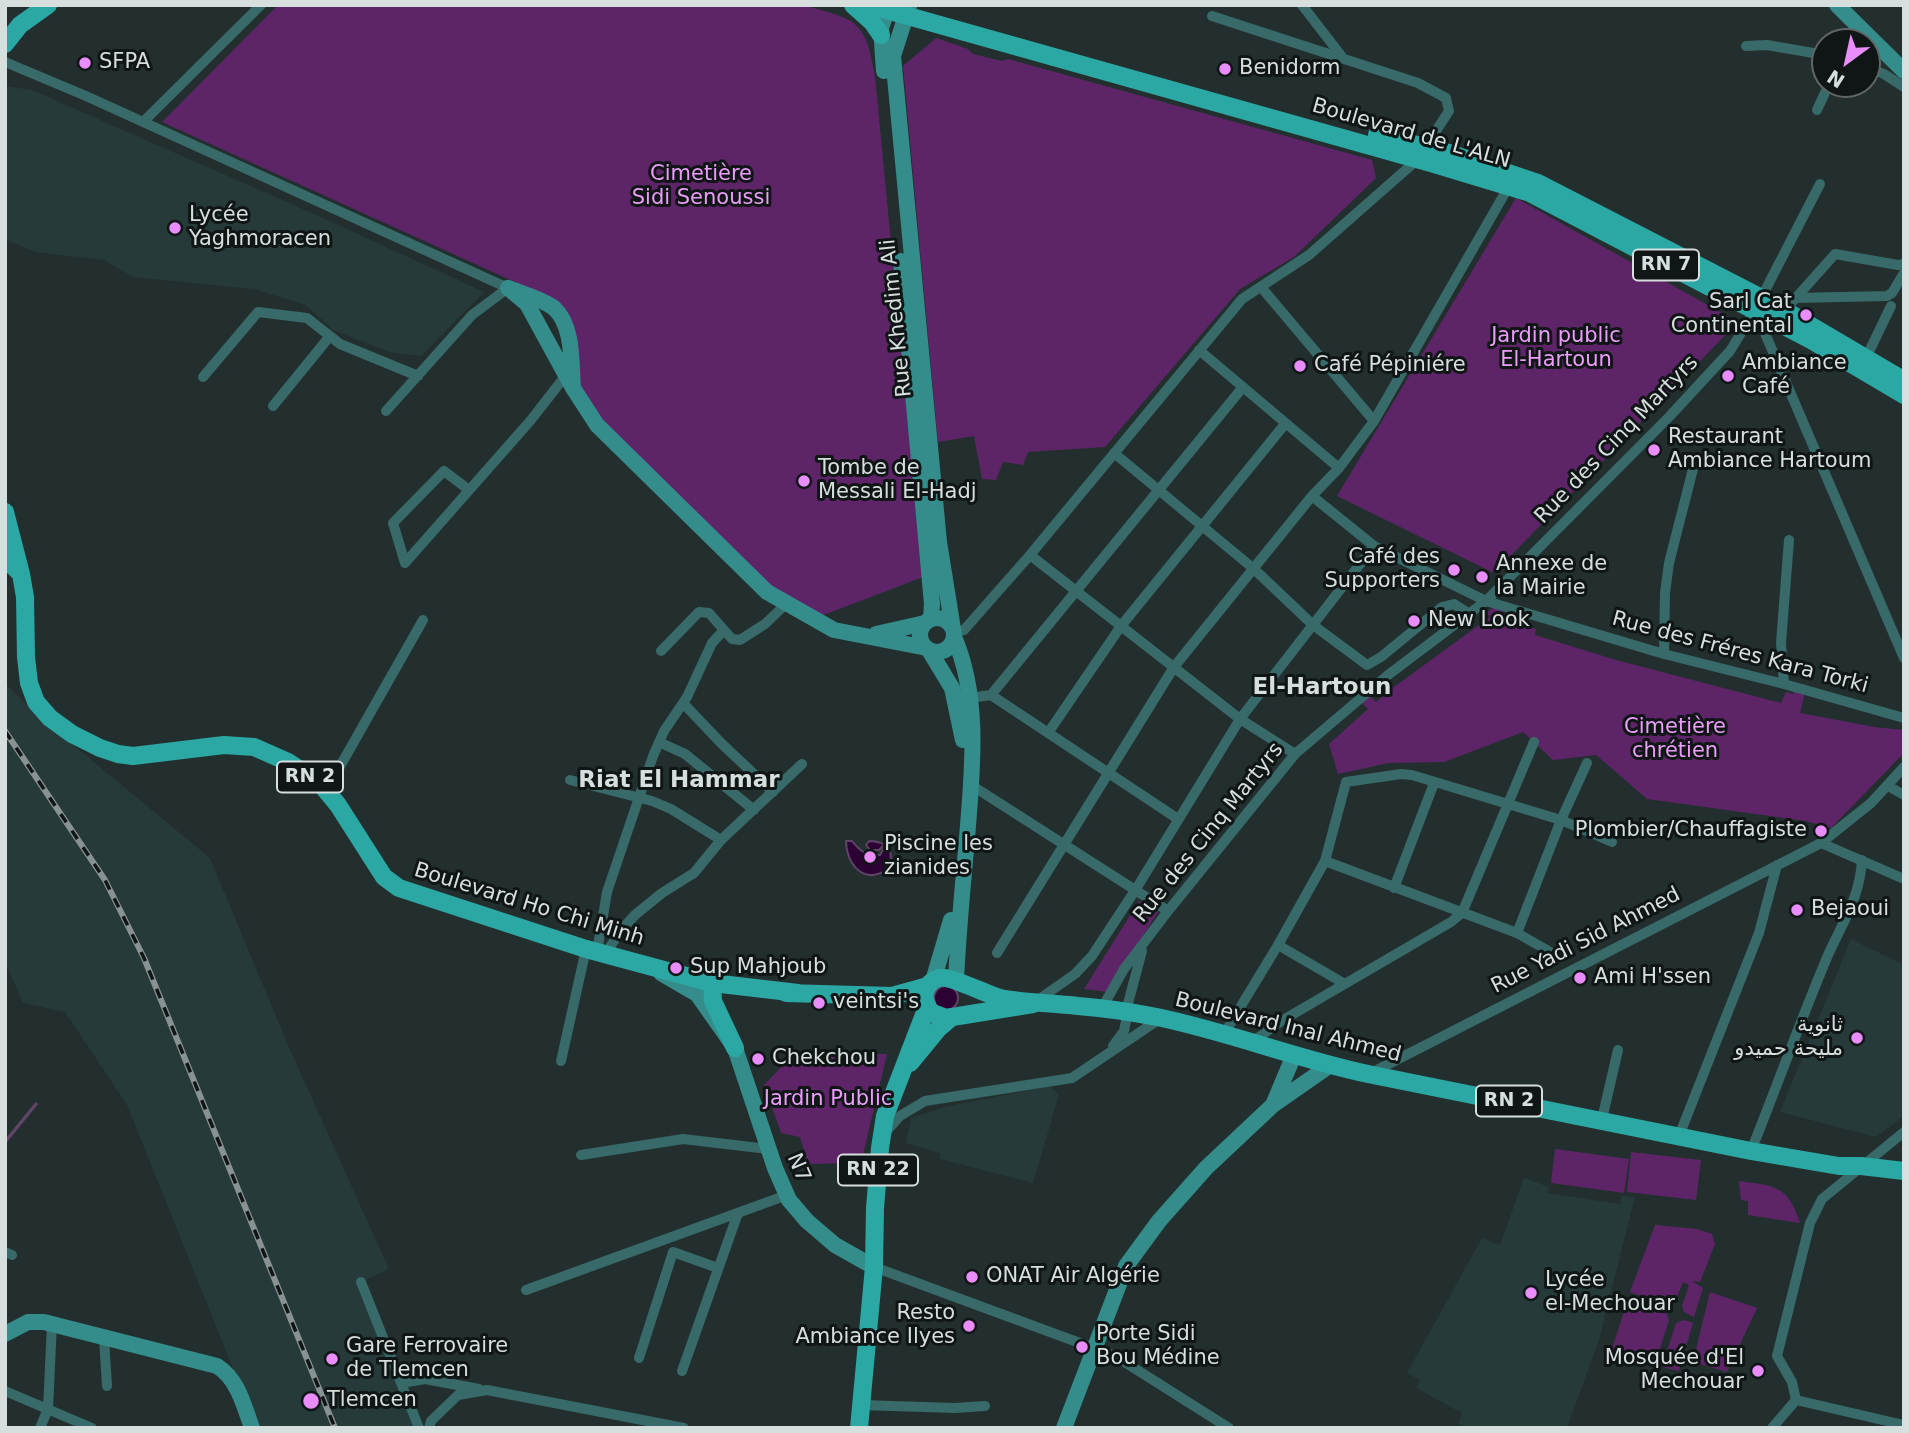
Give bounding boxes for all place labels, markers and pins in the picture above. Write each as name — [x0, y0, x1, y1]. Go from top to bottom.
place label: SFPA — [99, 50, 150, 76]
marker: SFPA — [77, 55, 93, 71]
place label: Benidorm — [1239, 56, 1340, 82]
marker: Benidorm — [1217, 61, 1233, 77]
place label: Lycée Yaghmoracen — [189, 203, 331, 253]
marker: Lycée Yaghmoracen — [167, 220, 183, 236]
place label: Sarl Cat Continental — [1671, 290, 1792, 340]
marker: Sarl Cat Continental — [1798, 307, 1814, 323]
place label: Ambiance Café — [1742, 351, 1847, 401]
place label: Café Pépiniére — [1314, 353, 1466, 379]
marker: Café Pépiniére — [1292, 358, 1308, 374]
marker: Ambiance Café — [1720, 368, 1736, 384]
place label: Restaurant Ambiance Hartoum — [1668, 425, 1871, 475]
marker: Restaurant Ambiance Hartoum — [1646, 442, 1662, 458]
place label: Tombe de Messali El-Hadj — [818, 456, 977, 506]
marker: Tombe de Messali El-Hadj — [796, 473, 812, 489]
place label: Café des Supporters — [1324, 545, 1440, 595]
place label: Annexe de la Mairie — [1496, 552, 1607, 602]
marker: Café des Supporters — [1446, 562, 1462, 578]
marker: Annexe de la Mairie — [1474, 569, 1490, 585]
place label: New Look — [1428, 608, 1530, 634]
marker: New Look — [1406, 613, 1422, 629]
place label: Plombier/Chauffagiste — [1575, 818, 1807, 844]
marker: Plombier/Chauffagiste — [1813, 823, 1829, 839]
place label: Piscine les zianides — [884, 832, 993, 882]
marker: Piscine les zianides — [862, 849, 878, 865]
place label: Bejaoui — [1811, 897, 1889, 923]
marker: Bejaoui — [1789, 902, 1805, 918]
place label: Sup Mahjoub — [690, 955, 826, 981]
marker: Sup Mahjoub — [668, 960, 684, 976]
place label: Ami H'ssen — [1594, 965, 1711, 991]
marker: Ami H'ssen — [1572, 970, 1588, 986]
place label: veintsi's — [833, 990, 919, 1016]
marker: veintsi's — [811, 995, 827, 1011]
place label: ثانوية مليحة حميدو — [1734, 1013, 1843, 1063]
marker: ثانوية مليحة حميدو — [1849, 1030, 1865, 1046]
place label: Chekchou — [772, 1046, 876, 1072]
marker: Chekchou — [750, 1051, 766, 1067]
place label: ONAT Air Algérie — [986, 1264, 1160, 1290]
place label: Lycée el-Mechouar — [1545, 1268, 1675, 1318]
marker: ONAT Air Algérie — [964, 1269, 980, 1285]
marker: Lycée el-Mechouar — [1523, 1285, 1539, 1301]
place label: Resto Ambiance Ilyes — [795, 1301, 955, 1351]
marker: Resto Ambiance Ilyes — [961, 1318, 977, 1334]
place label: Porte Sidi Bou Médine — [1096, 1322, 1220, 1372]
place label: Gare Ferrovaire de Tlemcen — [346, 1334, 508, 1384]
marker: Porte Sidi Bou Médine — [1074, 1339, 1090, 1355]
place label: Mosquée d'El Mechouar — [1605, 1346, 1744, 1396]
marker: Gare Ferrovaire de Tlemcen — [324, 1351, 340, 1367]
marker: Mosquée d'El Mechouar — [1750, 1363, 1766, 1379]
place label: Tlemcen — [327, 1388, 417, 1414]
marker: Tlemcen — [301, 1391, 321, 1411]

